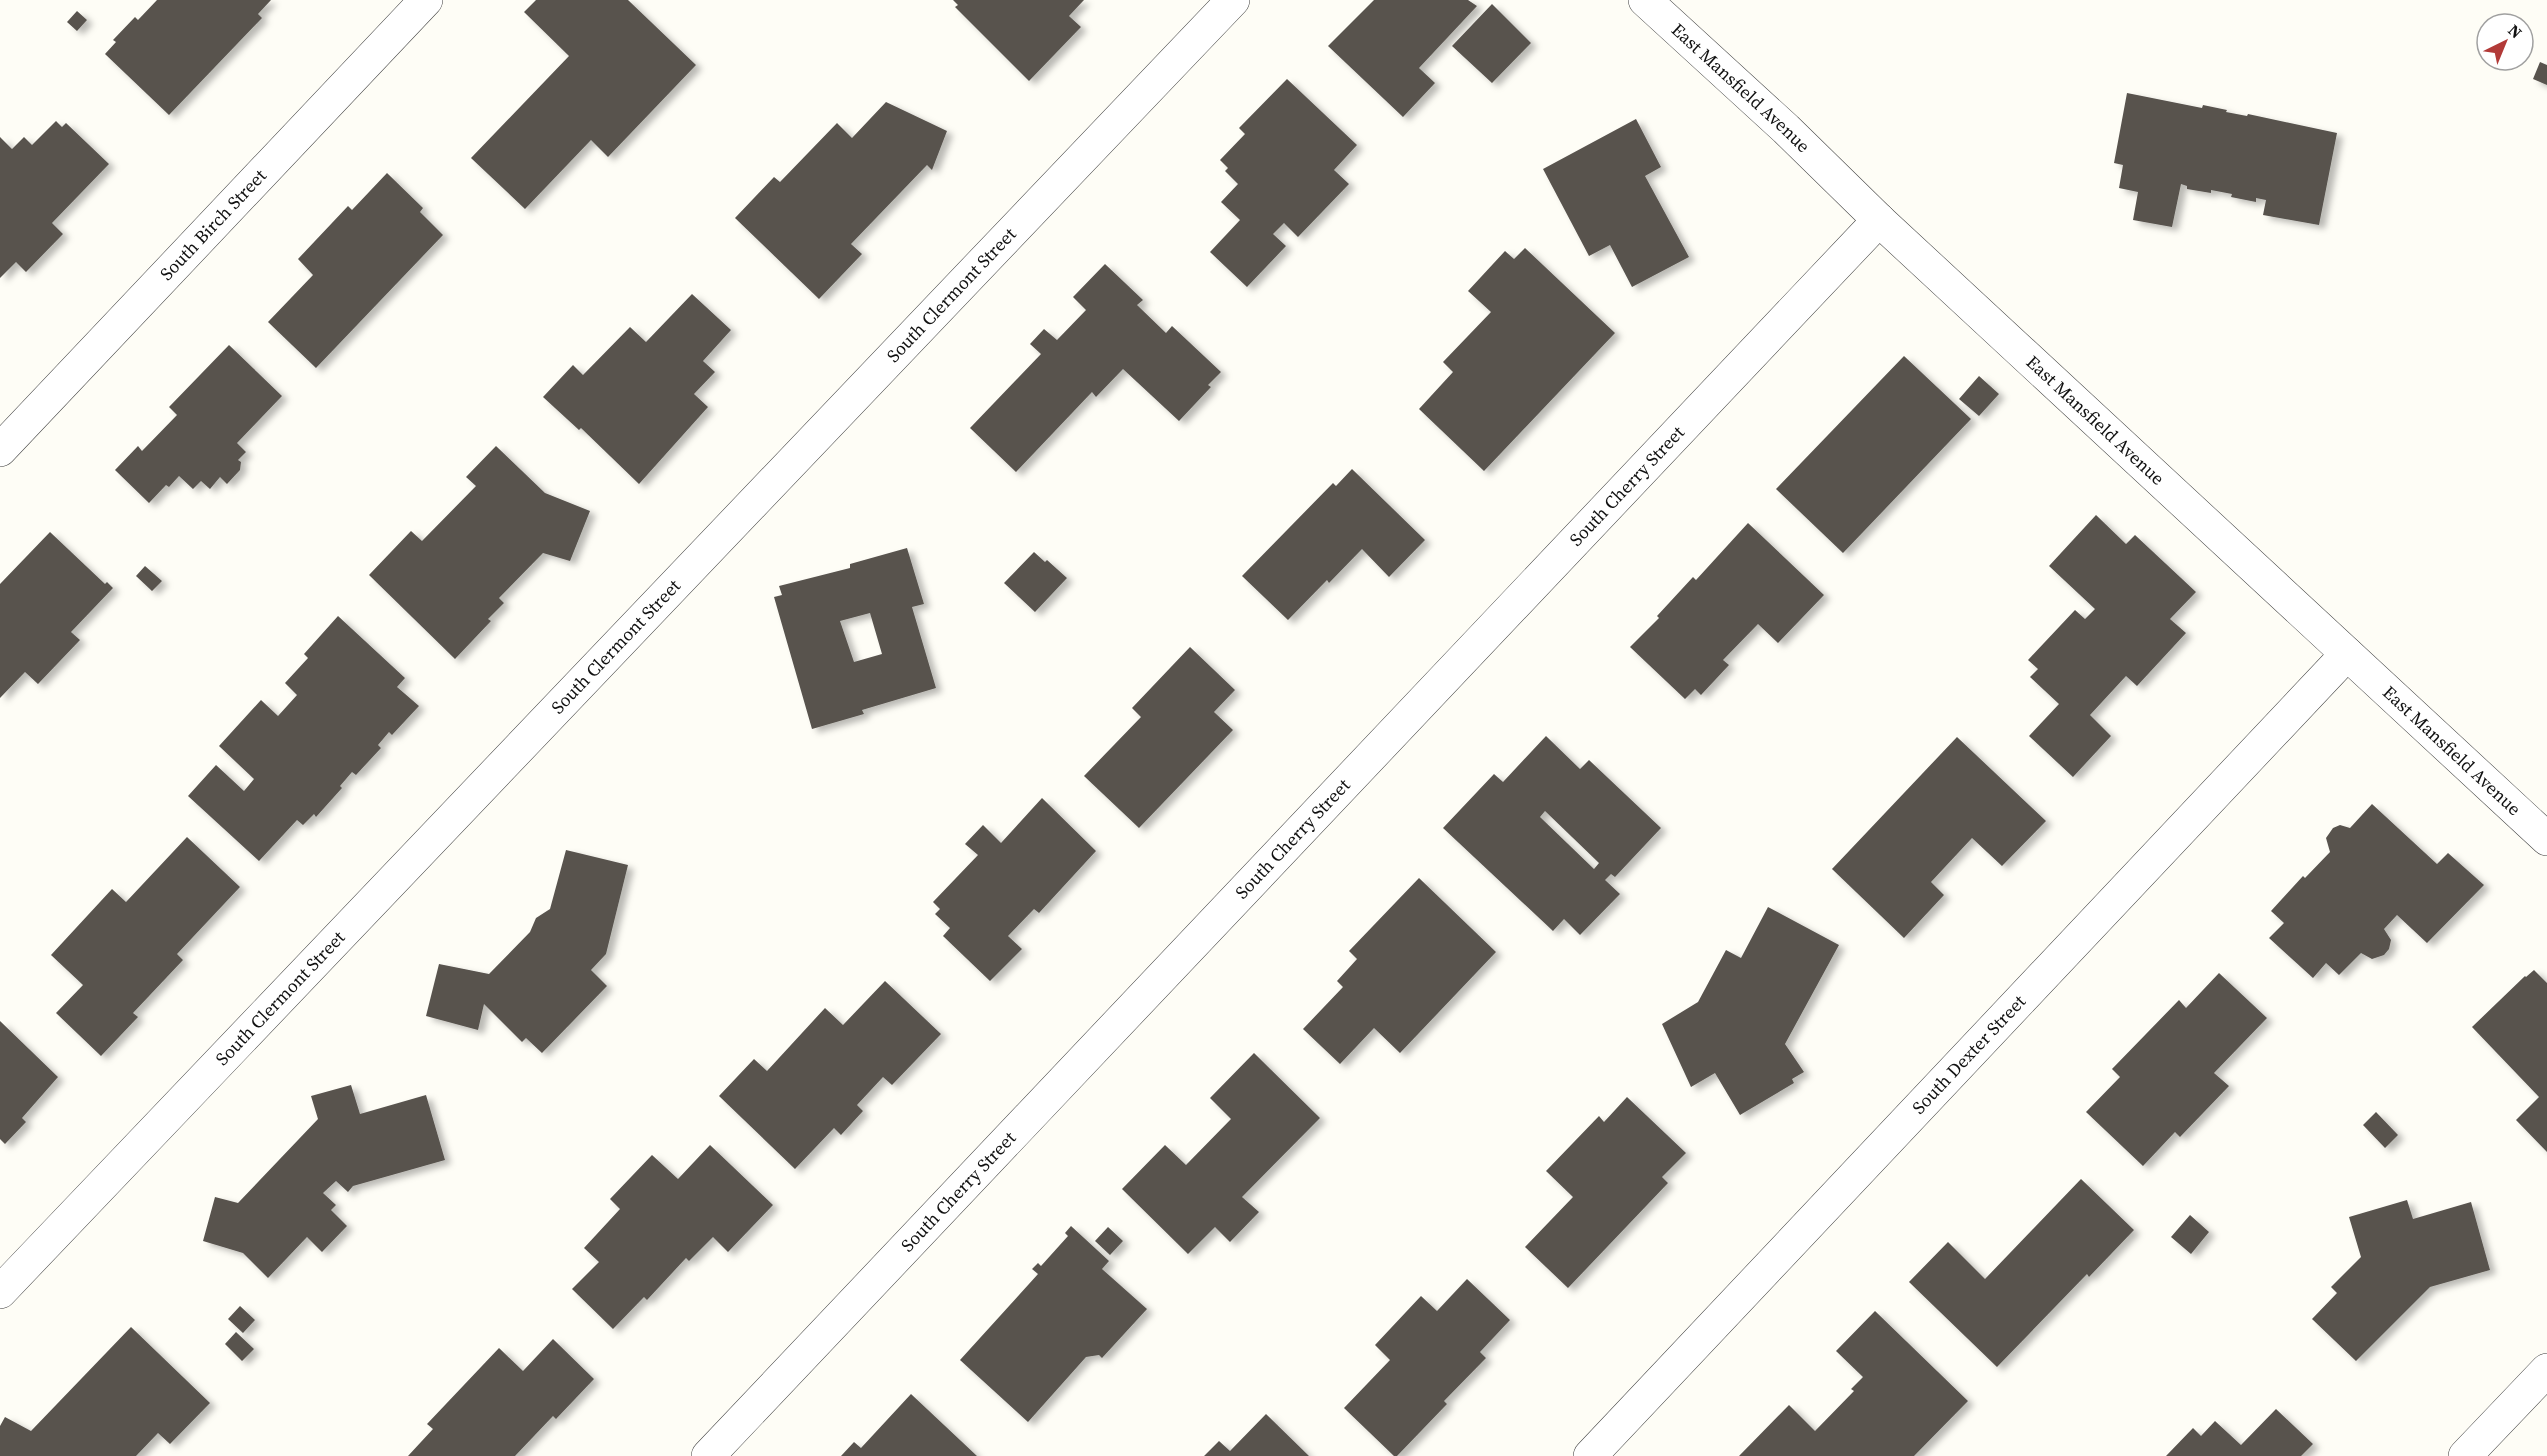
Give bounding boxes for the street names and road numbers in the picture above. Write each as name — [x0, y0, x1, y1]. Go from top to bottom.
street label: East Mansfield Avenue — [1666, 17, 1816, 158]
street label: South Birch Street — [154, 163, 272, 286]
street label: South Clermont Street — [881, 222, 1021, 368]
street label: East Mansfield Avenue — [2021, 350, 2170, 490]
street label: South Cherry Street — [1563, 420, 1690, 551]
street label: South Clermont Street — [545, 573, 686, 719]
street label: East Mansfield Avenue — [2377, 680, 2527, 821]
street label: South Cherry Street — [1229, 773, 1355, 904]
street label: South Clermont Street — [210, 925, 350, 1071]
street label: South Dexter Street — [1906, 989, 2031, 1119]
street label: South Cherry Street — [895, 1126, 1021, 1257]

